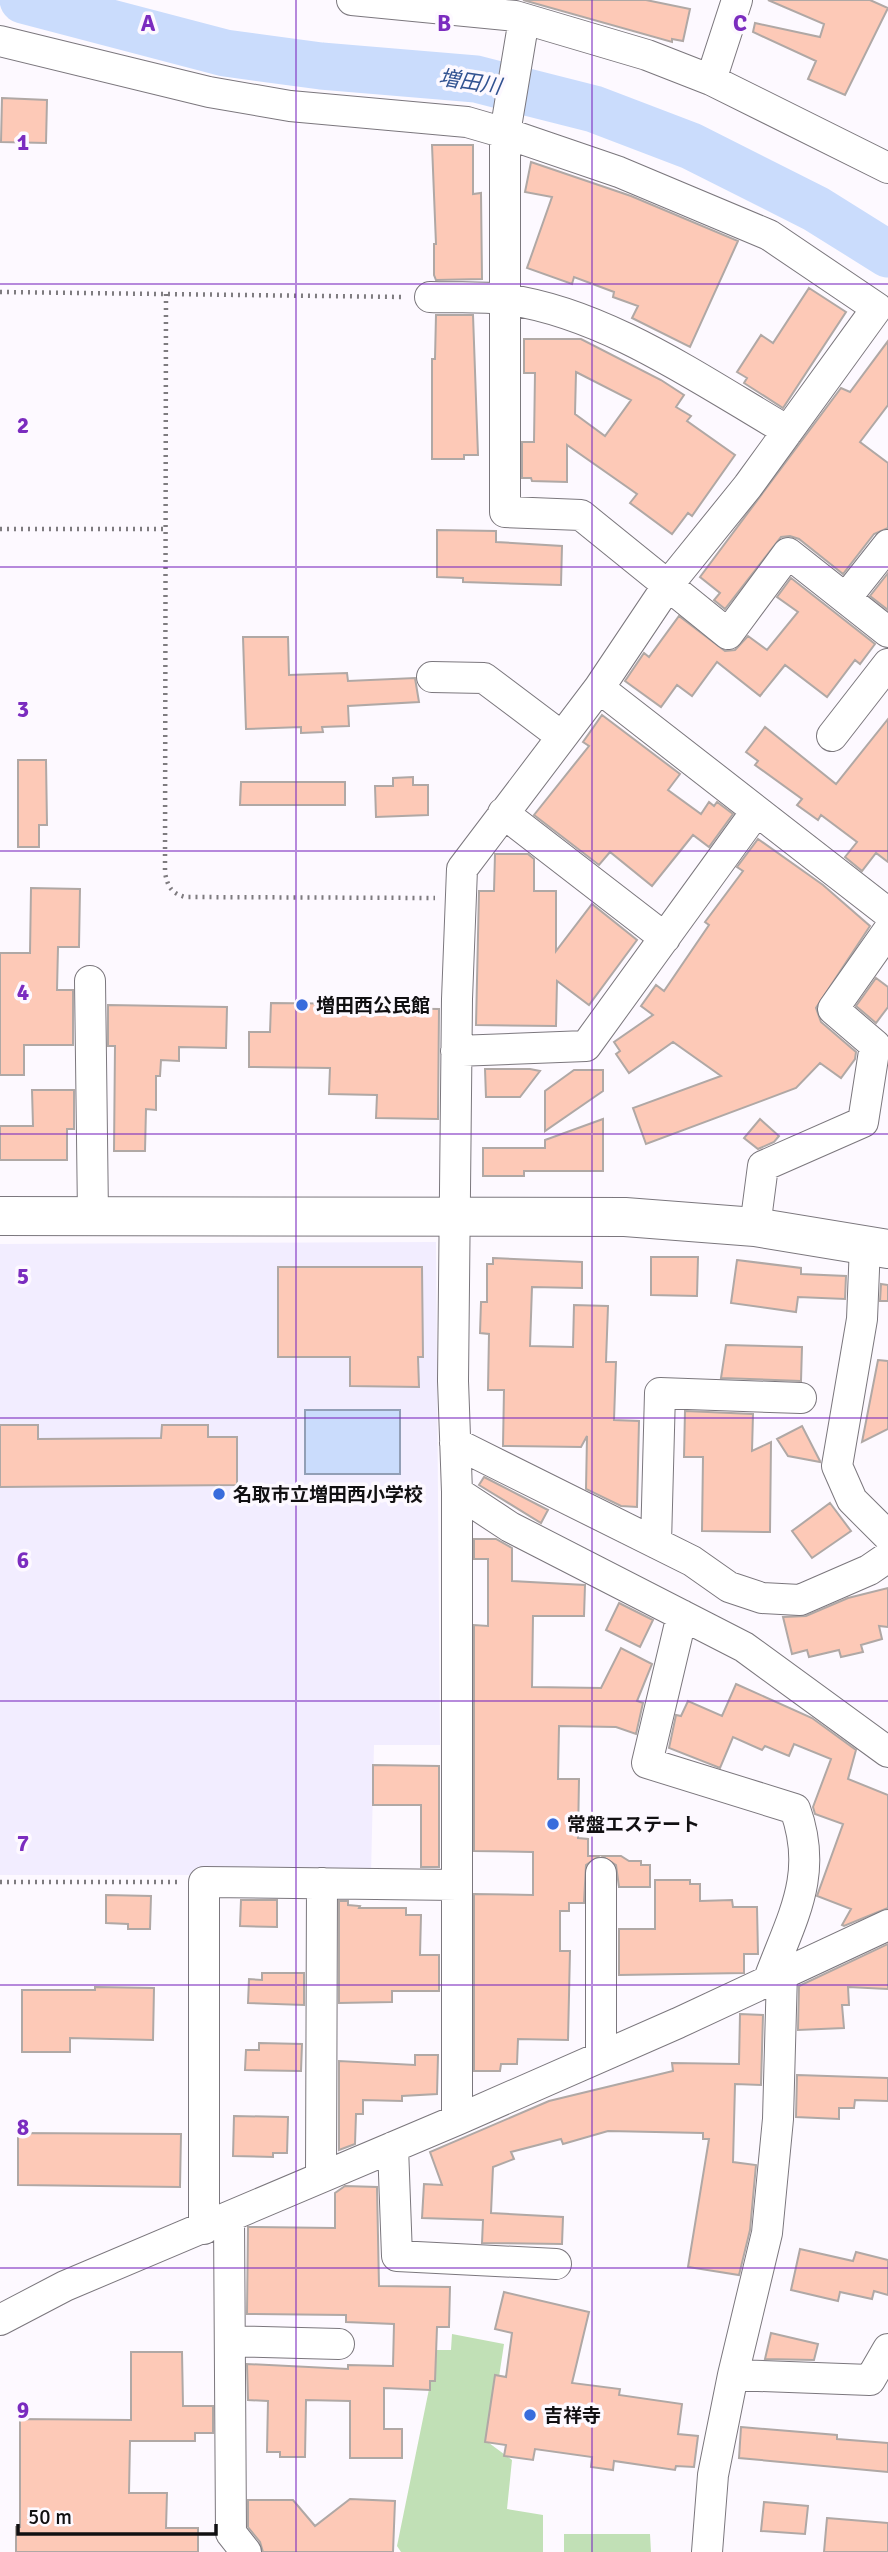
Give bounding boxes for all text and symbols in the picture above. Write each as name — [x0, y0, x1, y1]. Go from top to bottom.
text: A — [141, 9, 156, 38]
text: B — [437, 9, 451, 38]
text: C — [733, 9, 747, 38]
water label: 増田川 — [437, 64, 505, 100]
text: 1 — [17, 128, 29, 157]
text: 2 — [17, 411, 29, 440]
text: 3 — [17, 695, 29, 724]
text: 4 — [17, 978, 29, 1007]
place label: 増田西公民館 — [316, 994, 430, 1018]
marker: 増田西公民館 — [294, 997, 310, 1013]
text: 5 — [17, 1262, 29, 1291]
place label: 名取市立増田西小学校 — [233, 1483, 423, 1507]
marker: 名取市立増田西小学校 — [211, 1486, 227, 1502]
text: 6 — [17, 1546, 29, 1575]
place label: 常盤エステート — [567, 1813, 700, 1837]
marker: 常盤エステート — [545, 1816, 561, 1832]
text: 7 — [17, 1829, 29, 1858]
text: 8 — [17, 2113, 29, 2142]
text: 9 — [17, 2396, 29, 2425]
place label: 吉祥寺 — [544, 2404, 601, 2428]
marker: 吉祥寺 — [522, 2407, 538, 2423]
scale bar — [18, 2492, 215, 2536]
text: 50 m — [28, 2504, 72, 2530]

